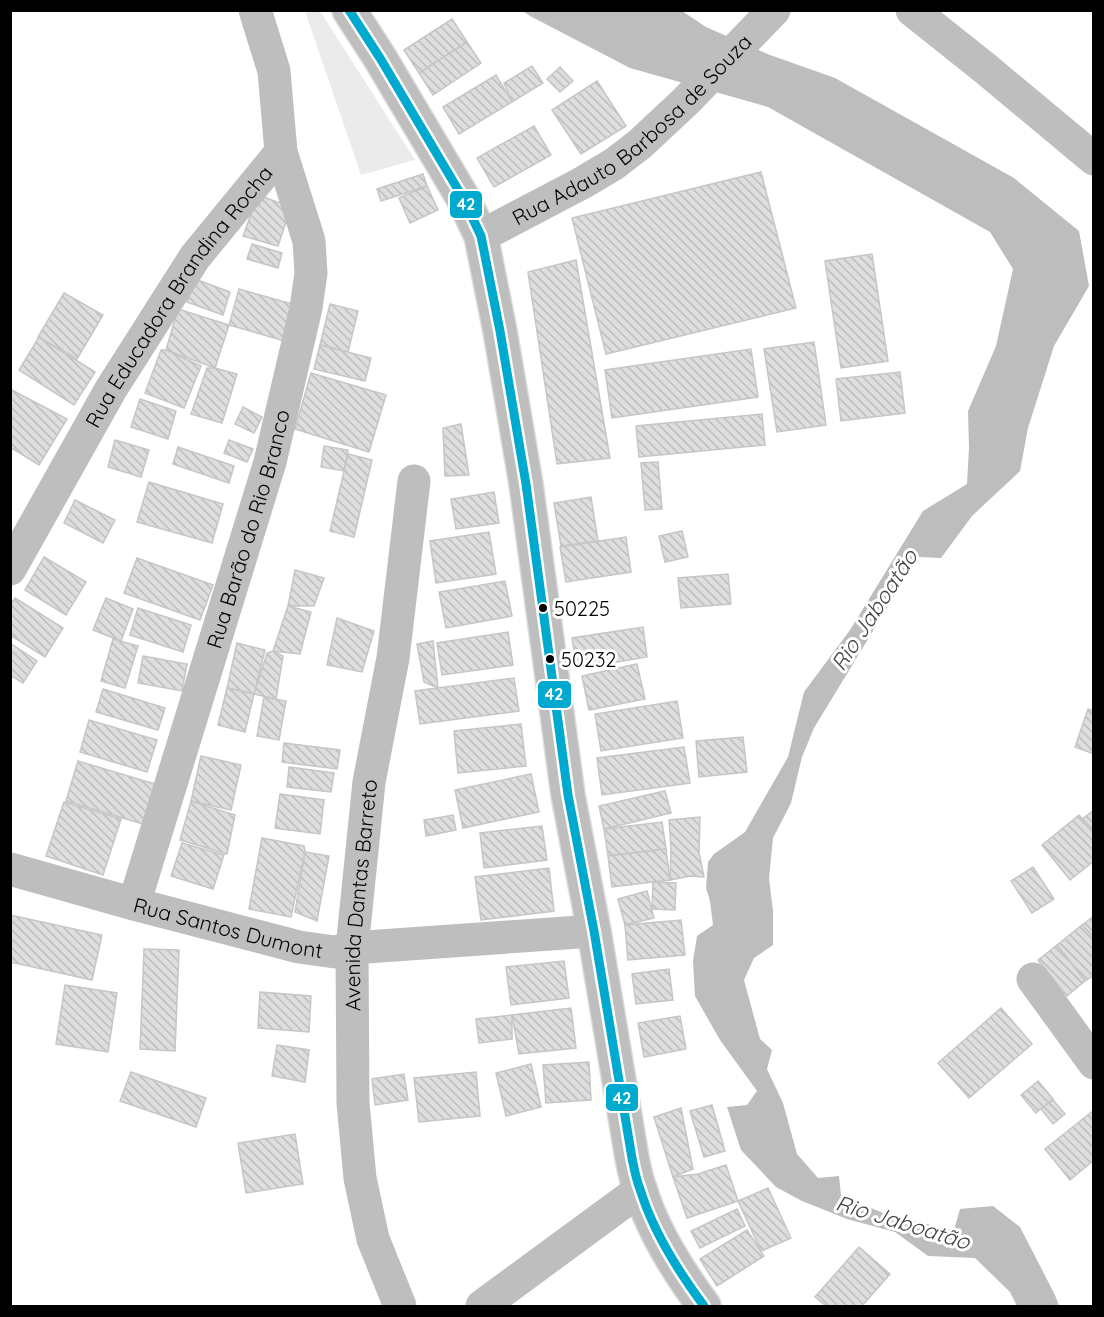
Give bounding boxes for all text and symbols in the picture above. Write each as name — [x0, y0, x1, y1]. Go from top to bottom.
street label: Rua Adauto Barbosa de Souza — [507, 29, 757, 230]
street label: Rua Educadora Brandina Rocha — [79, 160, 278, 432]
line badge: 42 — [449, 190, 483, 219]
text: 42 — [457, 194, 475, 214]
street label: Rua Barão do Rio Branco — [200, 407, 295, 652]
water label: Rio Jaboatão — [824, 543, 924, 676]
place label: 50225 — [554, 596, 610, 621]
marker: 50225 — [537, 602, 549, 614]
place label: 50232 — [561, 647, 616, 672]
marker: 50232 — [544, 653, 556, 665]
line badge: 42 — [537, 680, 572, 709]
text: 42 — [545, 684, 563, 704]
street label: Avenida Dantas Barreto — [339, 778, 382, 1011]
street label: Rua Santos Dumont — [131, 891, 324, 963]
line badge: 42 — [605, 1083, 639, 1112]
text: 42 — [613, 1088, 631, 1108]
water label: Rio Jaboatão — [833, 1188, 975, 1256]

